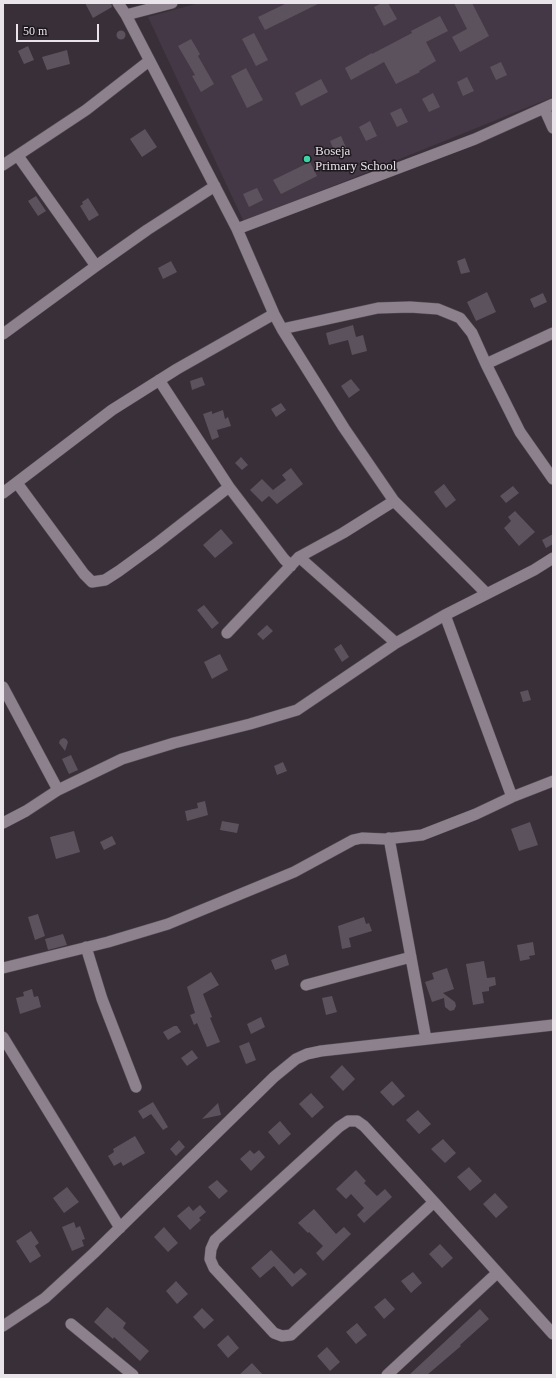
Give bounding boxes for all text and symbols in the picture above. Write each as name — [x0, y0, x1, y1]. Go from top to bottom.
scale bar — [18, 16, 101, 42]
text: 50 m — [23, 24, 47, 38]
place label: Boseja Primary School — [315, 144, 396, 175]
marker: Boseja Primary School — [302, 154, 312, 164]

